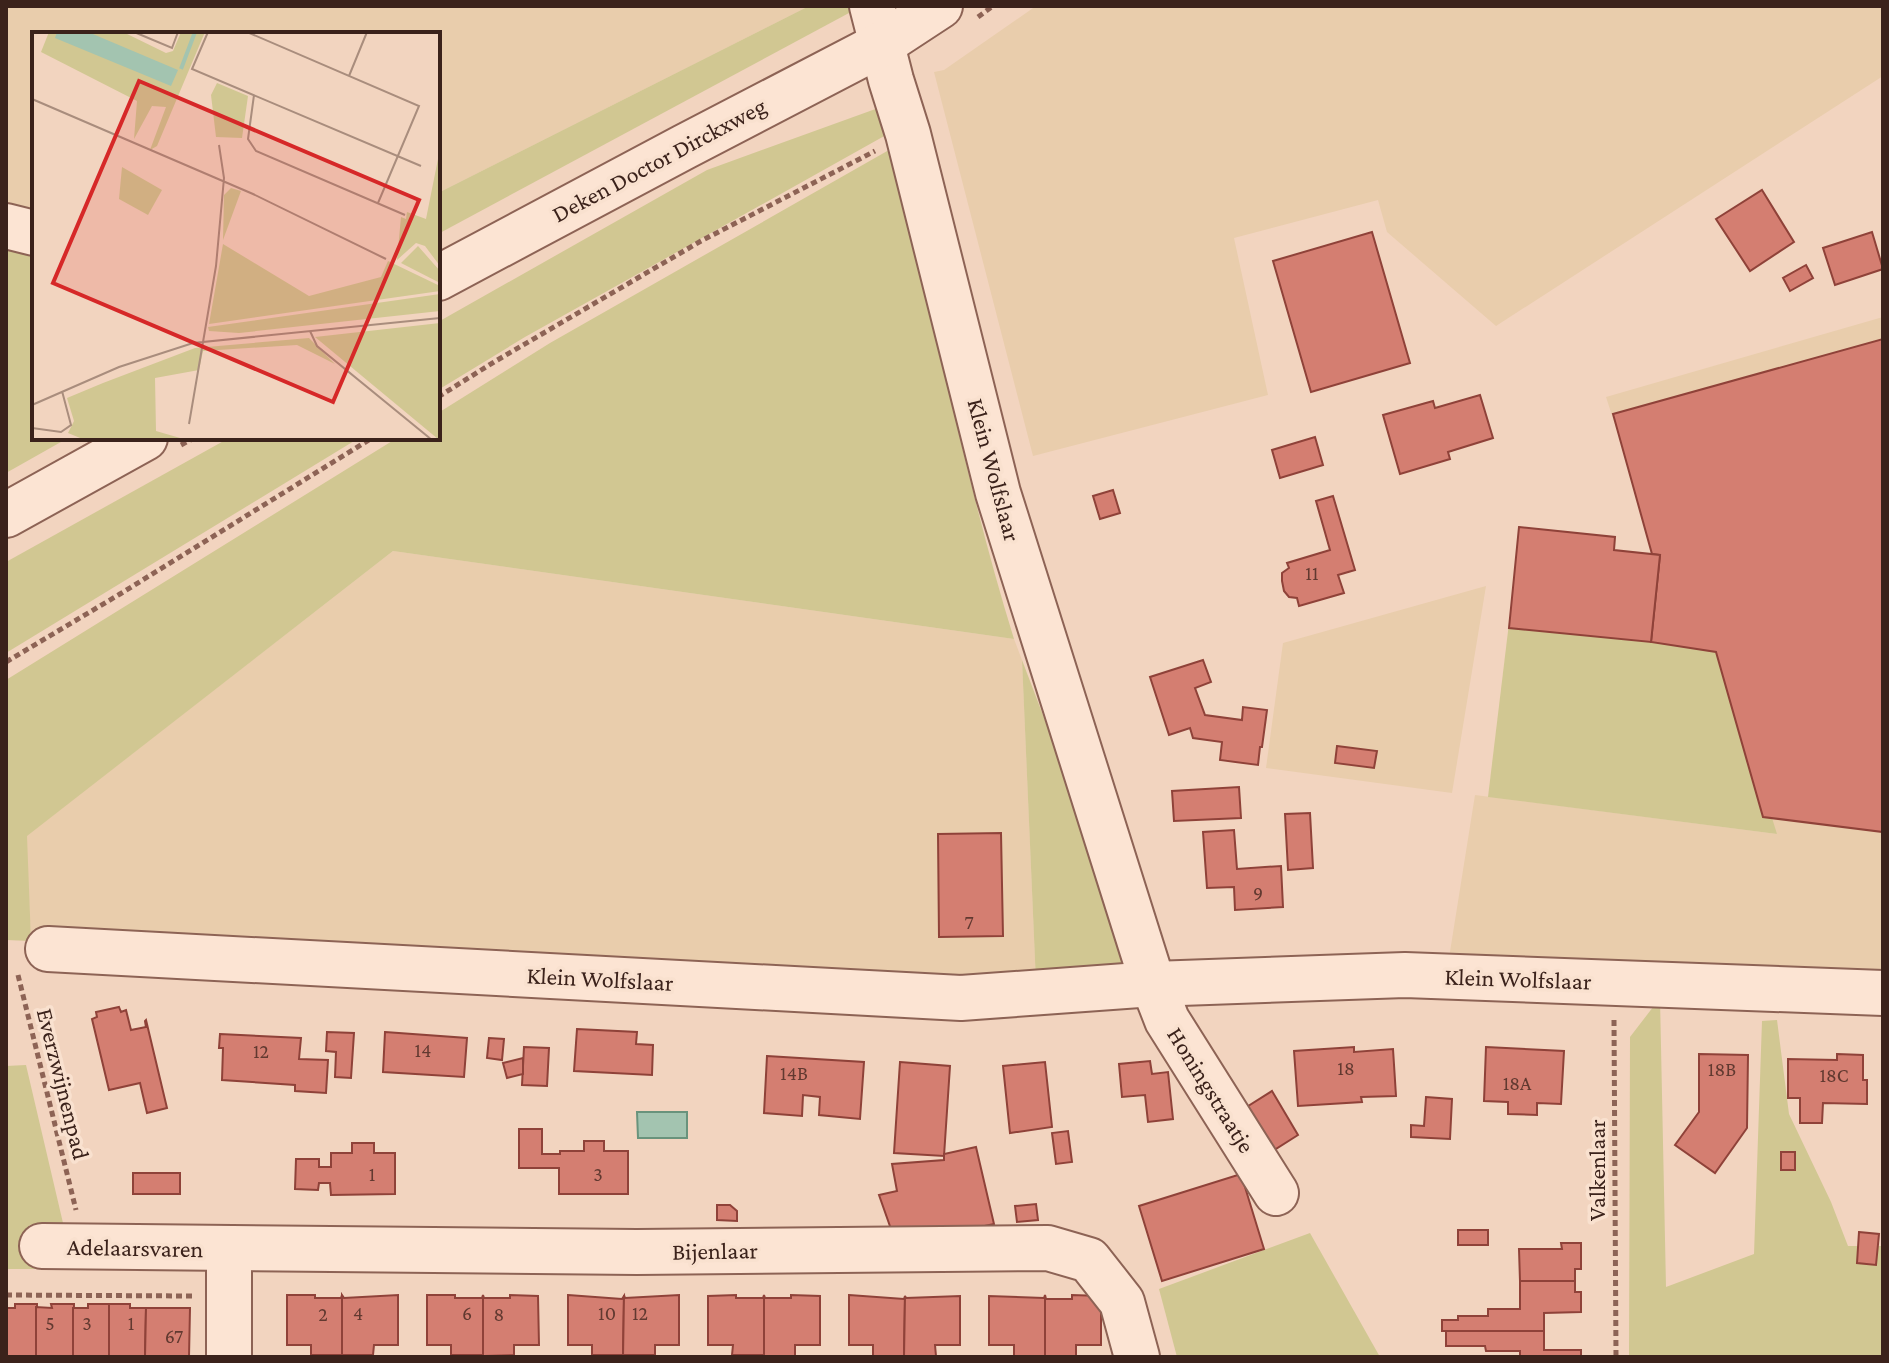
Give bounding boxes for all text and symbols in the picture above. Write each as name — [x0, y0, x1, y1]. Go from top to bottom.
inset map — [32, 32, 440, 440]
street label: Deken Doctor Dirckxweg — [547, 91, 771, 227]
street label: Klein Wolfslaar — [962, 395, 1027, 545]
house number: 11 — [1305, 562, 1319, 584]
house number: 9 — [1253, 882, 1263, 904]
house number: 7 — [964, 911, 974, 933]
street label: Klein Wolfslaar — [526, 961, 675, 996]
street label: Klein Wolfslaar — [1444, 962, 1592, 995]
street label: Everzwijnenpad — [32, 1005, 95, 1163]
street label: Honingstraatje — [1162, 1022, 1261, 1158]
house number: 14 — [415, 1039, 431, 1061]
house number: 12 — [253, 1040, 269, 1062]
house number: 18 — [1337, 1057, 1355, 1079]
house number: 18B — [1708, 1058, 1736, 1080]
house number: 14B — [780, 1062, 808, 1084]
house number: 18C — [1819, 1064, 1849, 1086]
house number: 18A — [1503, 1072, 1532, 1094]
street label: Valkenlaar — [1583, 1119, 1610, 1221]
house number: 1 — [369, 1163, 375, 1185]
house number: 3 — [593, 1163, 603, 1185]
street label: Adelaarsvaren — [67, 1233, 204, 1262]
street label: Bijenlaar — [672, 1236, 759, 1265]
house number: 4 — [353, 1302, 363, 1324]
house number: 6 — [462, 1302, 472, 1324]
house number: 10 — [598, 1302, 616, 1324]
house number: 12 — [632, 1302, 648, 1324]
house number: 2 — [318, 1303, 328, 1325]
house number: 8 — [494, 1303, 504, 1325]
house number: 5 — [45, 1312, 55, 1334]
house number: 3 — [82, 1312, 92, 1334]
house number: 1 — [128, 1312, 134, 1334]
house number: 67 — [165, 1325, 183, 1347]

